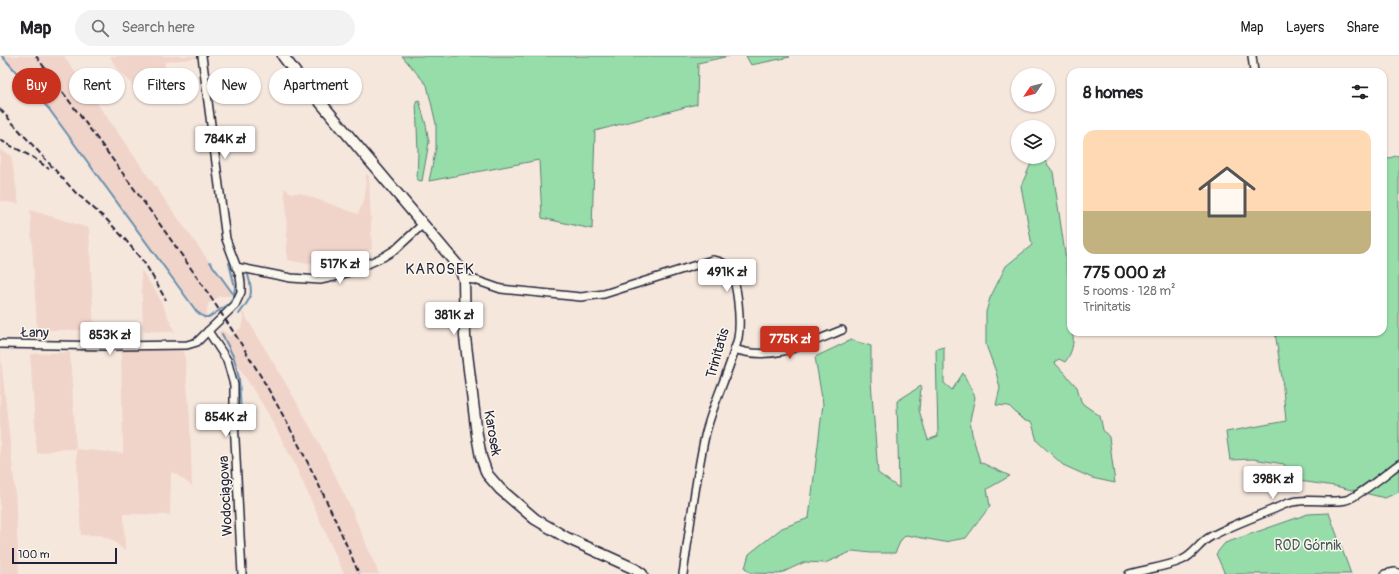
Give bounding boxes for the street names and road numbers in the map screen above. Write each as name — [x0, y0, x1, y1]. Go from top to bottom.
street label: Łany — [20, 324, 49, 341]
street label: Trinitatis — [702, 325, 733, 380]
street label: Karosek — [480, 409, 505, 457]
street label: Wodociągowa — [215, 455, 236, 537]

